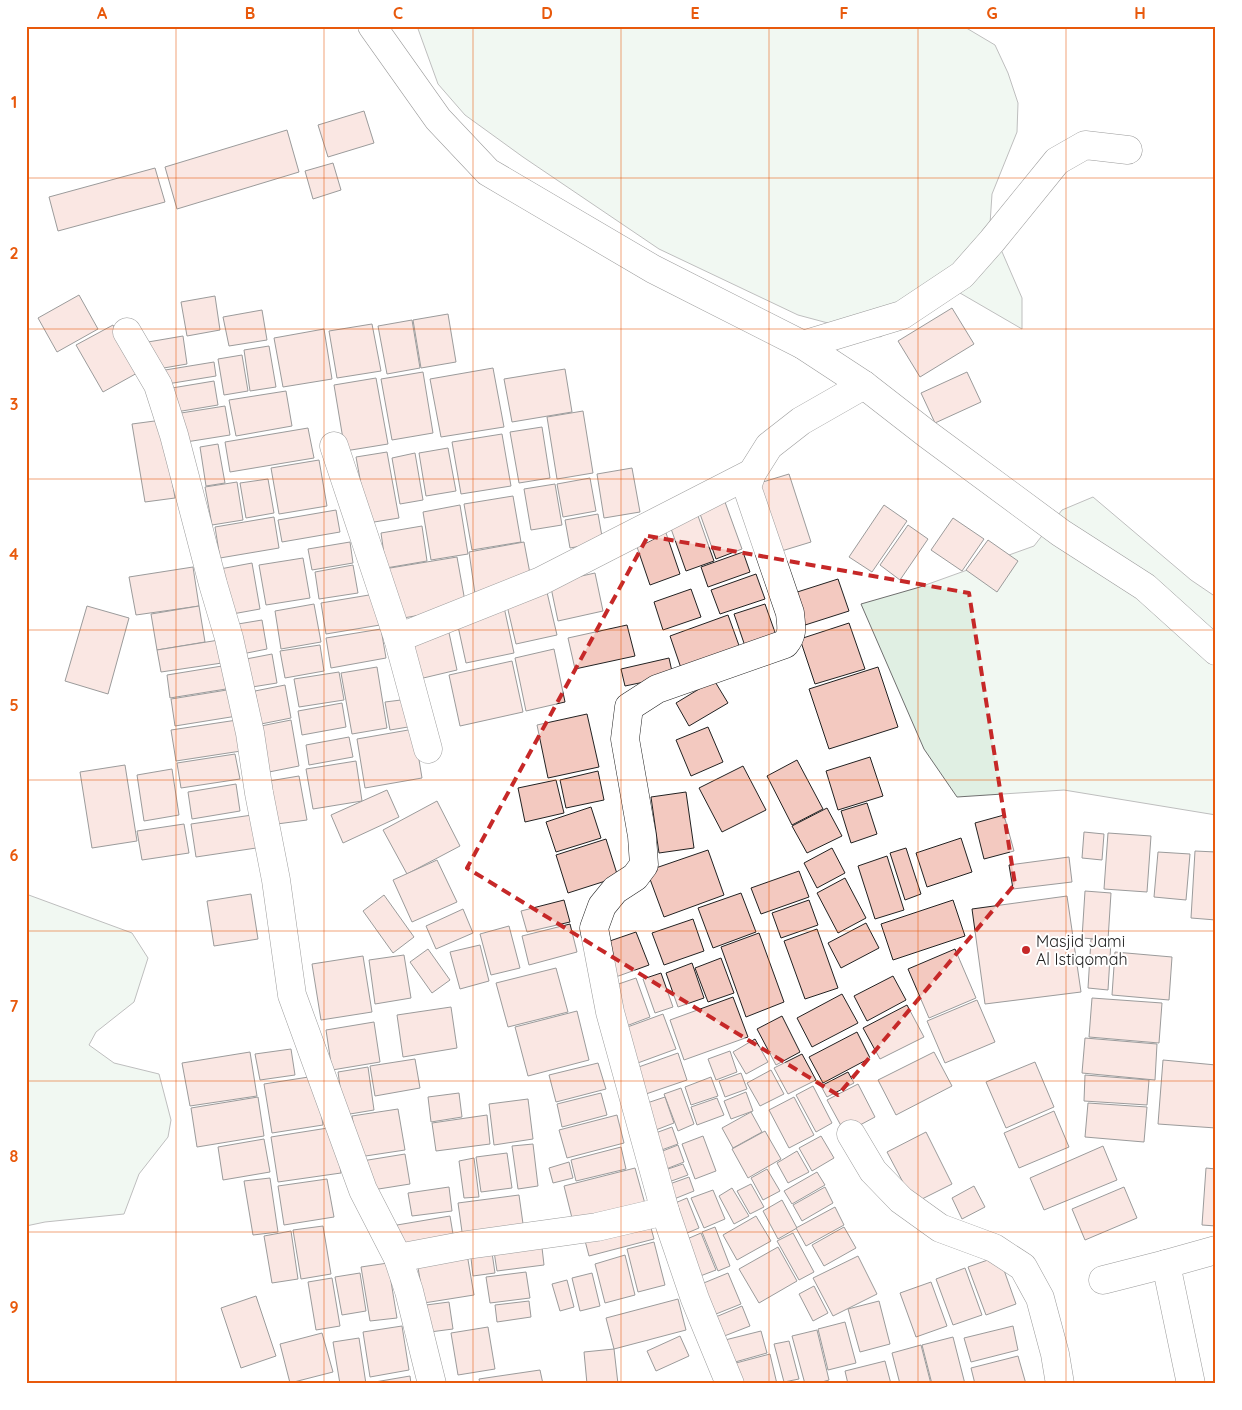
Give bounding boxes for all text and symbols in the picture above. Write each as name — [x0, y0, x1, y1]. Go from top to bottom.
text: A — [97, 3, 108, 23]
text: B — [245, 3, 255, 23]
text: C — [393, 3, 403, 23]
text: D — [541, 3, 553, 23]
text: E — [690, 3, 700, 23]
text: F — [840, 3, 849, 23]
text: G — [986, 3, 998, 23]
text: H — [1134, 3, 1146, 23]
text: 1 — [11, 92, 17, 112]
text: 2 — [9, 243, 19, 263]
text: 3 — [10, 394, 18, 414]
text: 4 — [9, 544, 19, 564]
text: 5 — [9, 695, 19, 715]
text: 6 — [10, 845, 19, 865]
place label: Masjid Jami Al Istiqomah — [1036, 931, 1128, 969]
marker: Masjid Jami Al Istiqomah — [1020, 944, 1032, 956]
text: 7 — [10, 996, 19, 1016]
text: 8 — [10, 1146, 19, 1166]
text: 9 — [9, 1297, 19, 1317]

